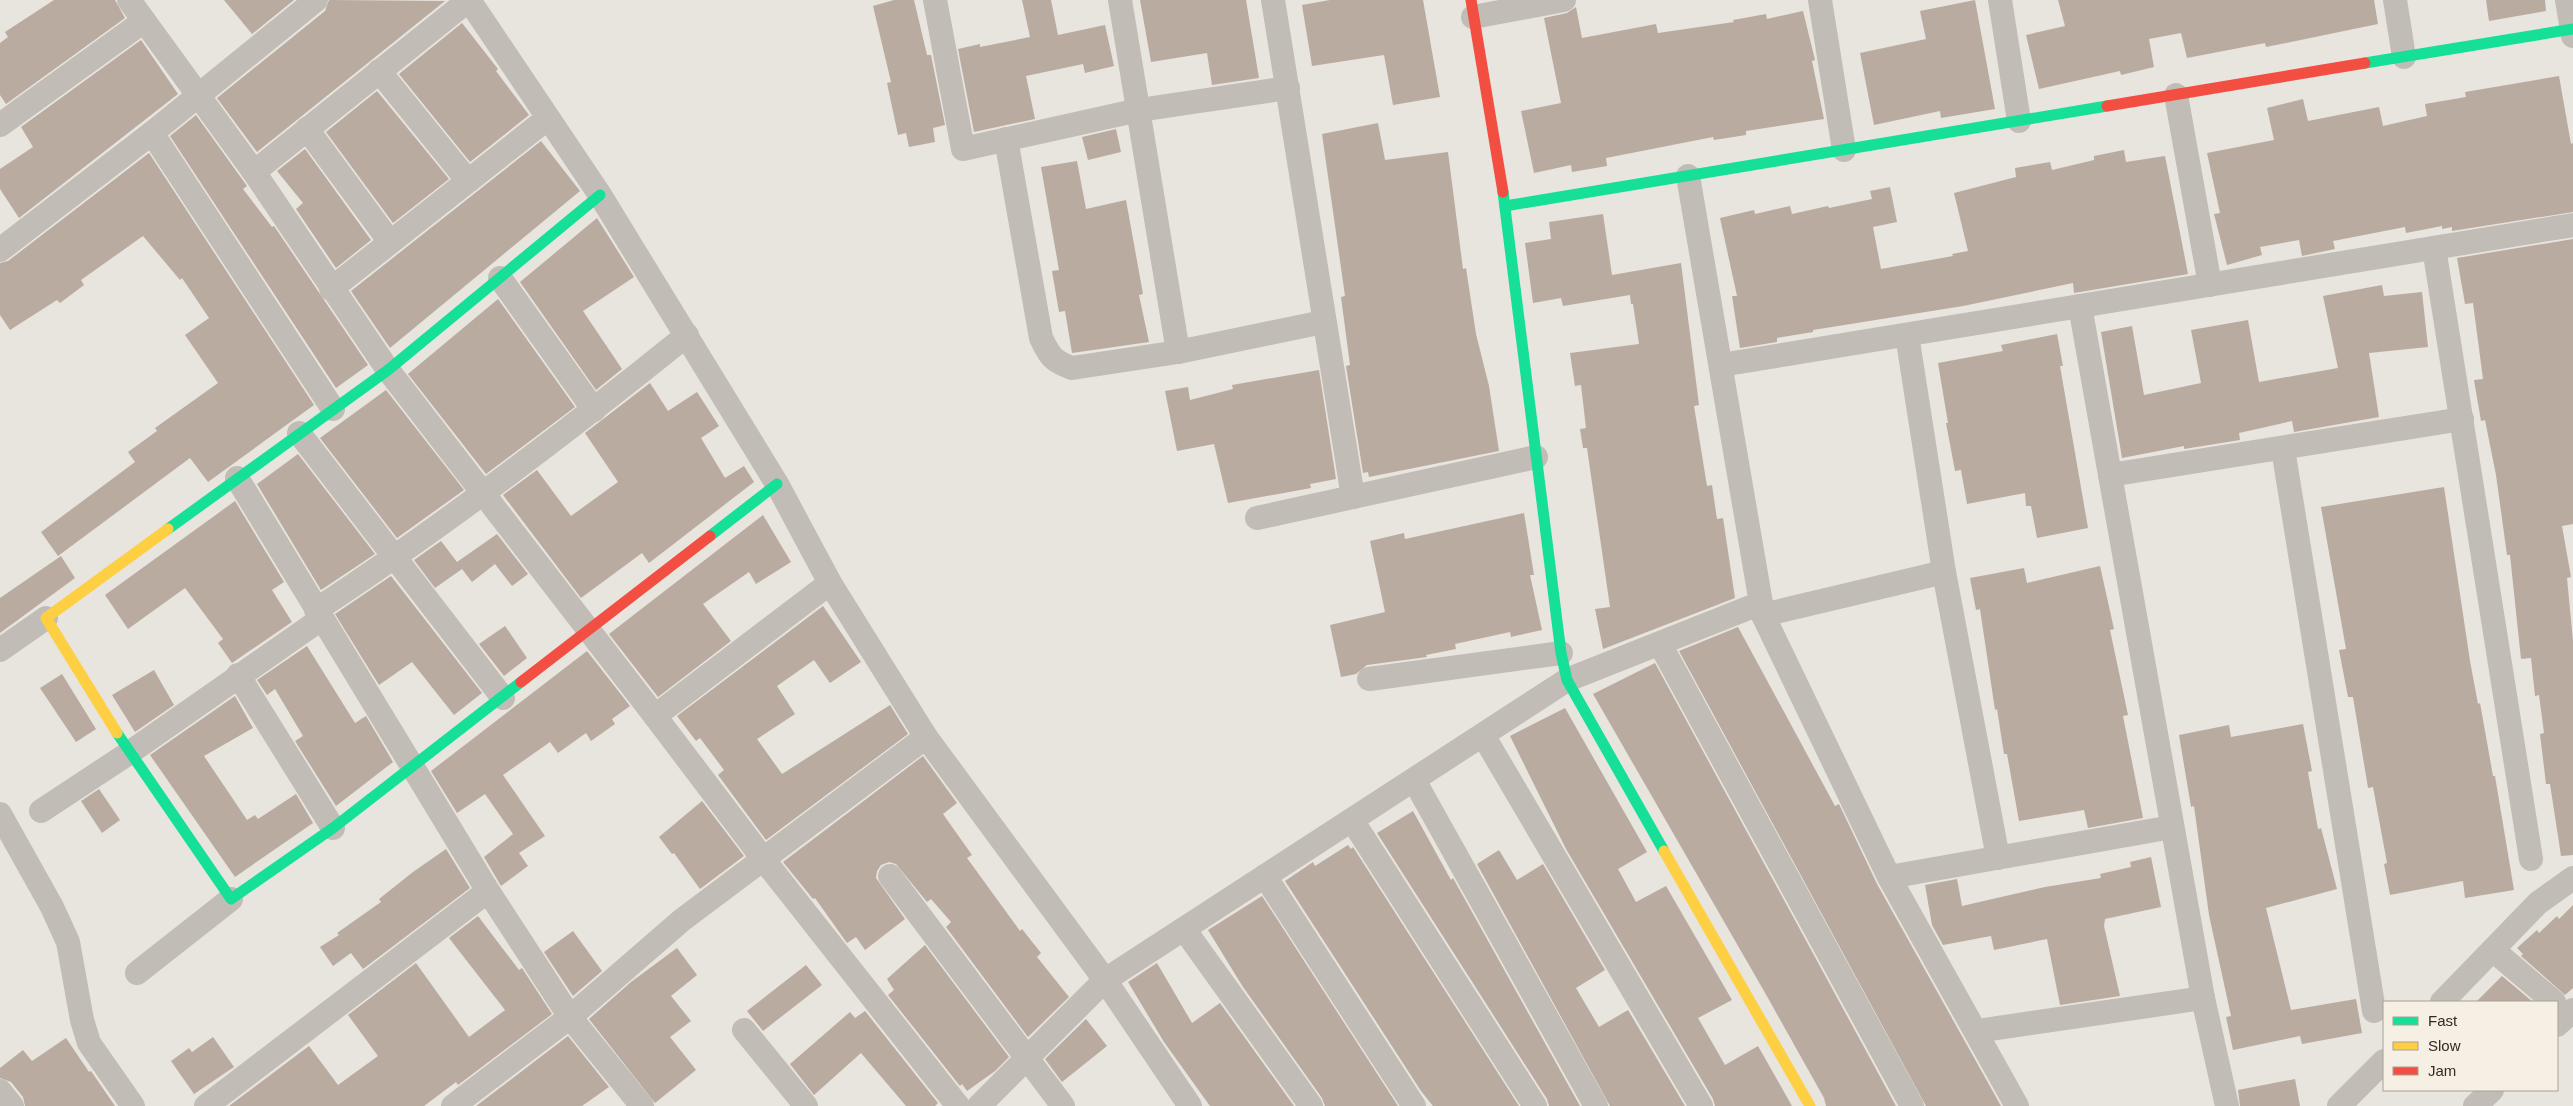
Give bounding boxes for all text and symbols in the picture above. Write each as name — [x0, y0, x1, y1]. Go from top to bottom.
legend — [2383, 1001, 2558, 1091]
text: Fast — [2428, 1012, 2458, 1029]
text: Slow — [2428, 1037, 2461, 1054]
text: Jam — [2428, 1062, 2456, 1079]

